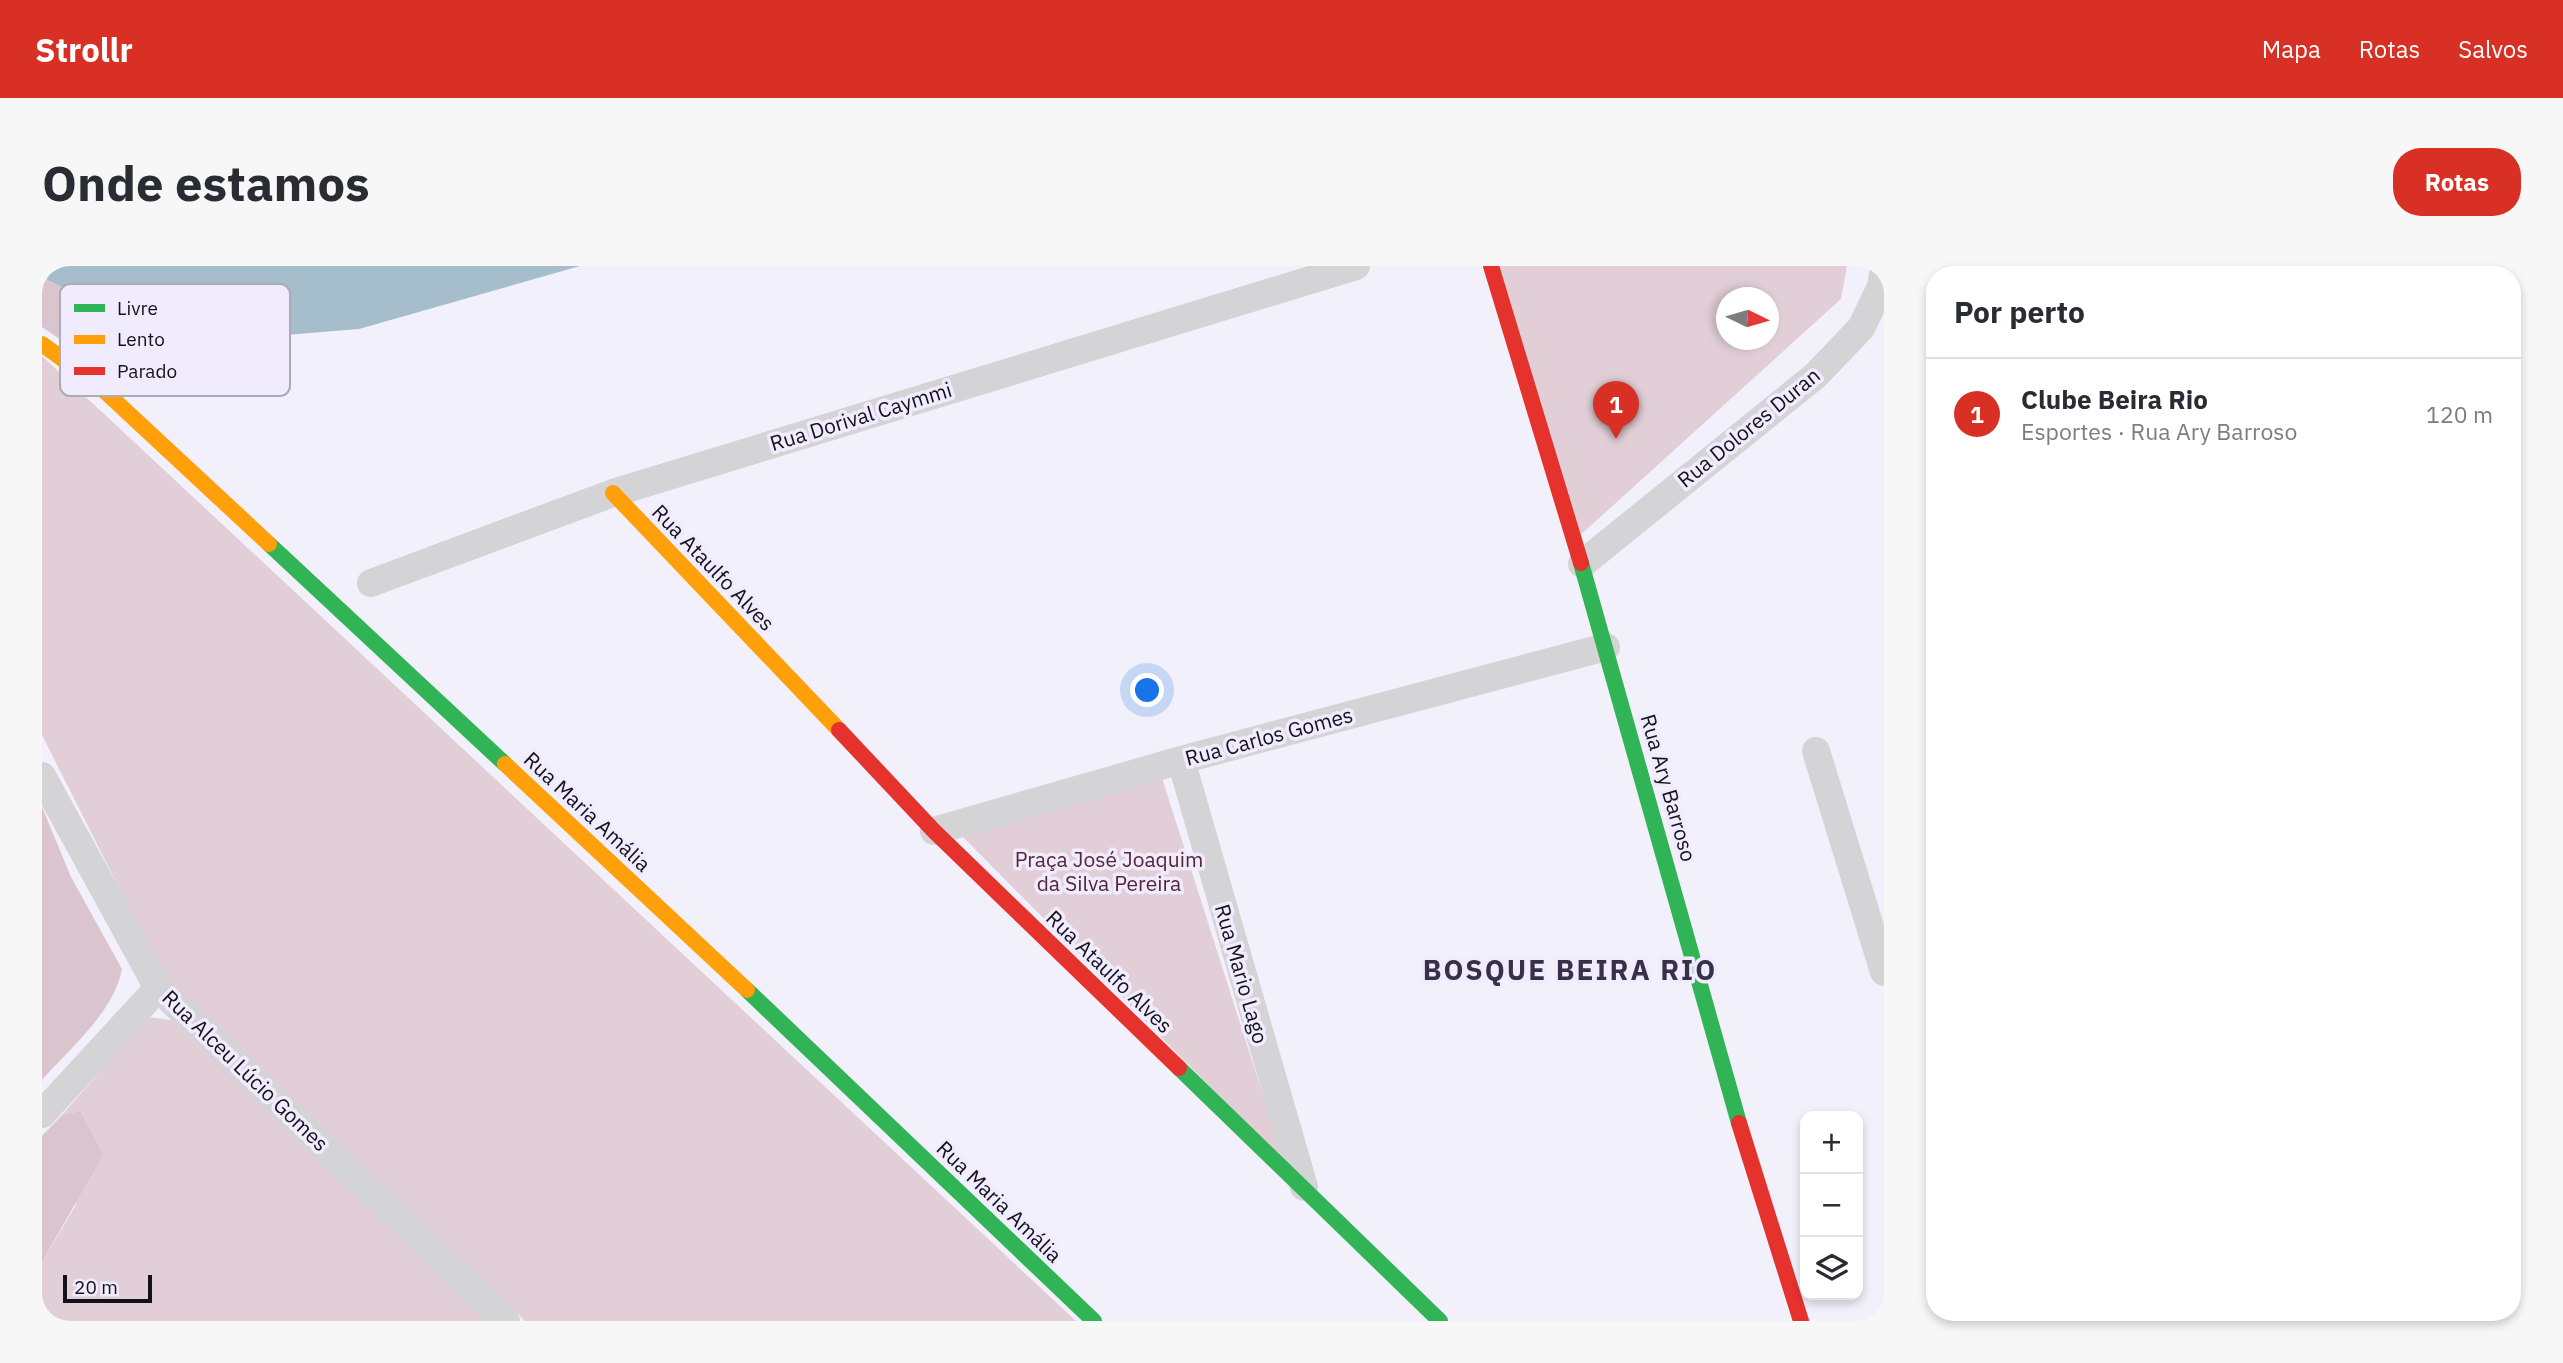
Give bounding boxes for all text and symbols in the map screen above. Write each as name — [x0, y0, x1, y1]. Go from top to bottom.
text: Strollr — [35, 28, 133, 71]
text: Mapa — [2262, 33, 2321, 65]
text: Rotas — [2359, 33, 2420, 65]
text: Salvos — [2458, 33, 2528, 65]
button: Rotas — [2393, 148, 2521, 216]
text: Onde estamos — [42, 151, 370, 214]
legend — [60, 284, 290, 396]
north arrow — [1716, 287, 1779, 350]
text: Por perto — [1954, 292, 2085, 331]
text: Livre — [117, 296, 158, 320]
text: Lento — [117, 327, 165, 351]
text: Parado — [117, 359, 177, 383]
street label: Rua Dolores Duran — [1671, 361, 1826, 493]
street label: Rua Dorival Caymmi — [766, 375, 955, 457]
pin: 1 — [1593, 381, 1639, 439]
text: Clube Beira Rio — [2021, 382, 2208, 416]
text: 1 — [1970, 399, 1984, 429]
text: 120 m — [2426, 399, 2493, 429]
text: Esportes · Rua Ary Barroso — [2021, 416, 2297, 446]
street label: Rua Ataulfo Alves — [646, 498, 781, 637]
your location — [1130, 673, 1164, 707]
street label: Rua Carlos Gomes — [1182, 700, 1356, 772]
street label: Rua Ary Barroso — [1635, 711, 1703, 865]
street label: Rua Maria Amália — [518, 745, 657, 877]
park label: Praça José Joaquim da Silva Pereira — [1015, 845, 1203, 897]
street label: Rua Mario Lago — [1209, 901, 1275, 1047]
street label: Rua Ataulfo Alves — [1040, 904, 1179, 1039]
district label: BOSQUE BEIRA RIO — [1423, 951, 1717, 988]
street label: Rua Alceu Lúcio Gomes — [157, 984, 335, 1157]
map controls — [1800, 1111, 1863, 1300]
button: + — [1800, 1111, 1863, 1174]
street label: Rua Maria Amália — [931, 1134, 1068, 1268]
button: − — [1800, 1174, 1863, 1237]
button: layers — [1800, 1237, 1863, 1300]
scale bar — [63, 1272, 152, 1304]
text: 20 m — [74, 1275, 118, 1299]

